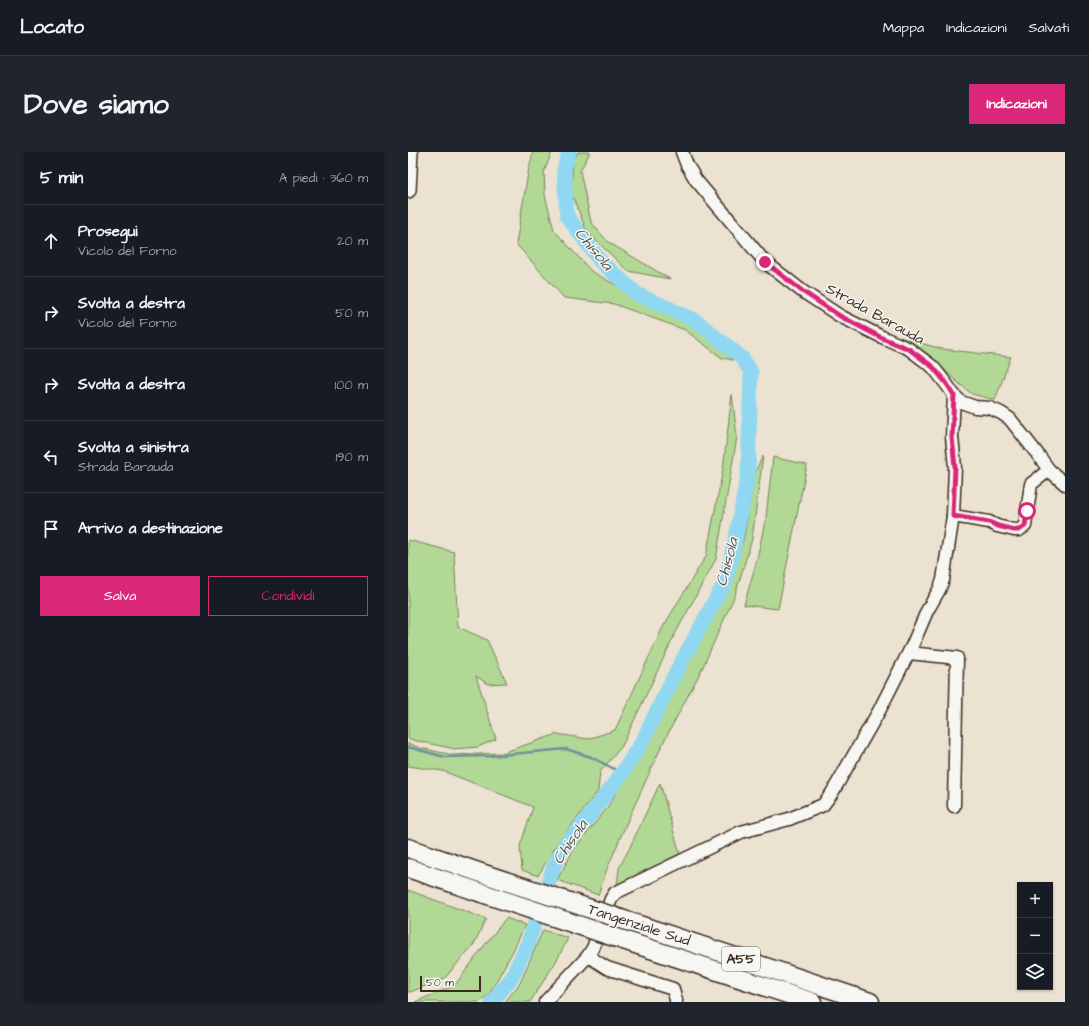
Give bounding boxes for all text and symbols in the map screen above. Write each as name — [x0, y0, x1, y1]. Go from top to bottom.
text: Locato — [20, 14, 84, 41]
text: Mappa — [883, 18, 924, 38]
text: Indicazioni — [946, 18, 1007, 38]
text: Salvati — [1029, 18, 1069, 38]
button: Indicazioni — [969, 84, 1065, 124]
text: Dove siamo — [24, 85, 169, 124]
text: 5 min — [40, 166, 83, 190]
text: A piedi · 360 m — [279, 169, 368, 187]
text: Prosegui — [78, 221, 138, 242]
water label: Chisola — [570, 223, 619, 276]
icon: ahead — [40, 230, 62, 252]
text: 20 m — [337, 232, 368, 250]
text: Vicolo del Forno — [78, 242, 176, 260]
route end — [756, 253, 774, 271]
street label: Strada Barauda — [822, 278, 929, 350]
text: Svolta a destra — [78, 293, 185, 314]
icon: right — [40, 302, 62, 324]
text: 50 m — [335, 304, 368, 322]
text: Vicolo del Forno — [78, 314, 176, 332]
icon: right — [40, 374, 62, 396]
text: Svolta a destra — [78, 374, 185, 395]
text: 100 m — [335, 376, 368, 394]
text: Svolta a sinistra — [78, 437, 189, 458]
icon: left — [40, 446, 62, 468]
text: 190 m — [335, 448, 368, 466]
text: Strada Barauda — [78, 458, 173, 476]
route start — [1018, 502, 1036, 520]
icon: arrive — [40, 518, 62, 540]
text: Arrivo a destinazione — [78, 518, 223, 539]
water label: Chisola — [710, 534, 744, 589]
button: Salva — [40, 576, 200, 616]
button: Condividi — [208, 576, 368, 616]
water label: Chisola — [547, 815, 593, 869]
map controls — [1017, 882, 1053, 990]
button: + — [1017, 882, 1053, 918]
street label: Tangenziale Sud — [585, 899, 693, 952]
button: − — [1017, 918, 1053, 954]
road number: A55 — [722, 947, 760, 971]
button: layers — [1017, 954, 1053, 990]
scale bar — [420, 974, 481, 993]
text: 50 m — [426, 975, 454, 990]

